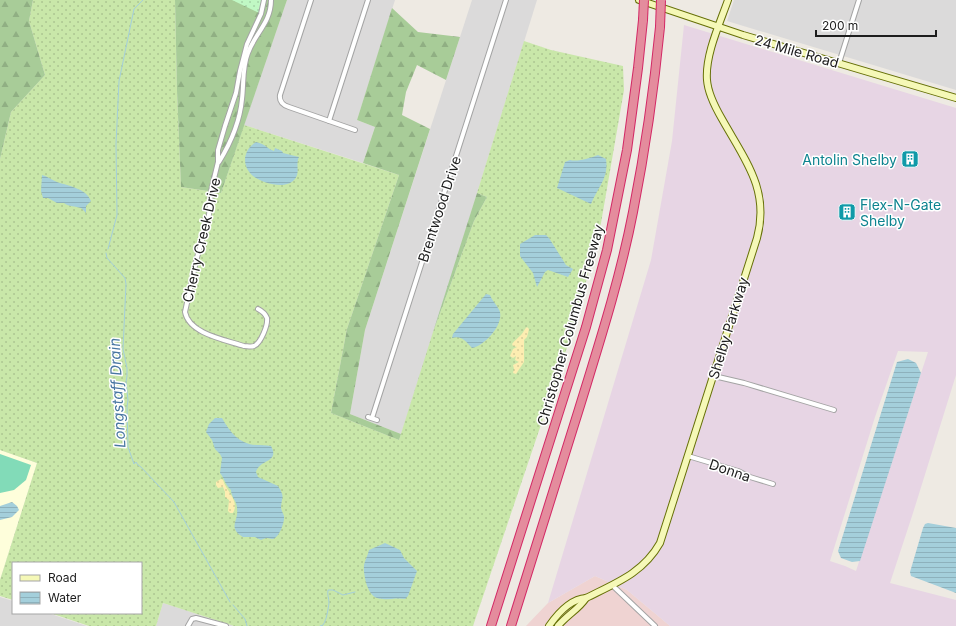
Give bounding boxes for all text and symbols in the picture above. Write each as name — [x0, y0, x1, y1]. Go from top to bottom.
scale bar — [816, 12, 936, 38]
text: 200 m — [822, 18, 858, 33]
street label: 24 Mile Road — [753, 31, 841, 71]
building icon: Antolin Shelby — [900, 149, 920, 169]
place label: Antolin Shelby — [802, 151, 897, 168]
street label: Brentwood Drive — [414, 154, 464, 264]
street label: Cherry Creek Drive — [178, 176, 224, 304]
place label: Flex-N-Gate Shelby — [860, 196, 941, 229]
building icon: Flex-N-Gate Shelby — [837, 202, 857, 222]
street label: Christopher Columbus Freeway — [533, 222, 607, 428]
street label: Shelby Parkway — [704, 275, 752, 381]
water label: Longstaff Drain — [105, 337, 129, 449]
street label: Donna — [707, 455, 753, 485]
legend — [12, 562, 142, 614]
text: Road — [48, 570, 77, 585]
text: Water — [48, 590, 82, 605]

